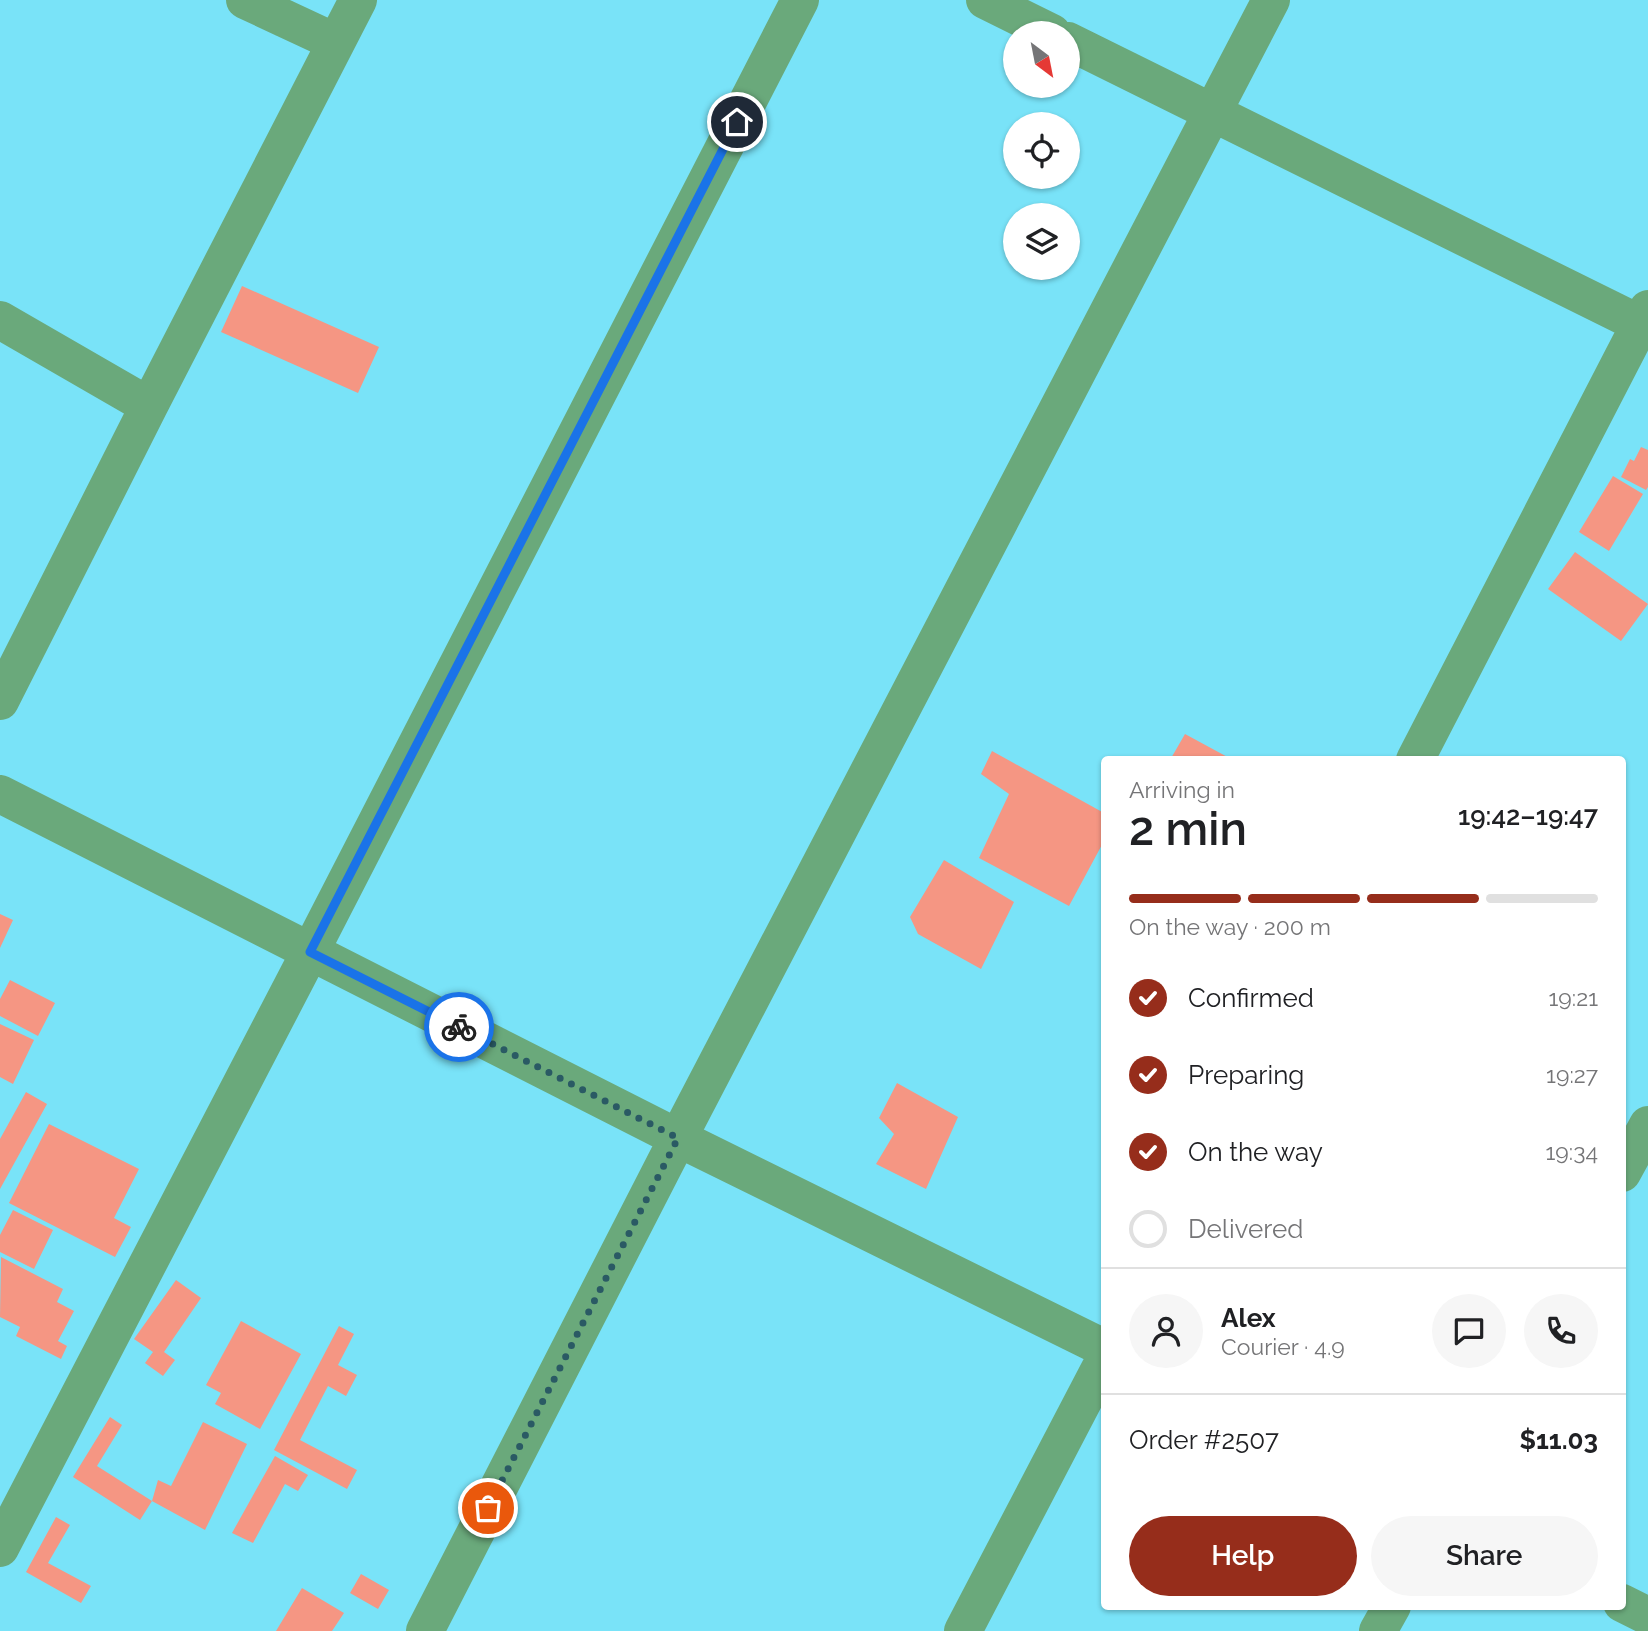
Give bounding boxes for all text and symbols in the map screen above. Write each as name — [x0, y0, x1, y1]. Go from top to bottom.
north arrow — [1003, 21, 1080, 98]
map controls — [1003, 21, 1080, 280]
pin — [707, 92, 767, 152]
icon: home — [718, 103, 756, 141]
button: locate — [1003, 112, 1080, 189]
button: layers — [1003, 203, 1080, 280]
text: Arriving in — [1129, 776, 1235, 803]
text: 19:42–19:47 — [1458, 801, 1598, 831]
text: 2 min — [1129, 802, 1247, 856]
text: On the way · 200 m — [1129, 913, 1331, 940]
icon: check — [1129, 979, 1167, 1017]
text: Confirmed — [1188, 983, 1314, 1013]
text: 19:21 — [1549, 984, 1598, 1011]
courier — [424, 992, 494, 1062]
icon: bike — [440, 1008, 478, 1046]
icon: check — [1129, 1056, 1167, 1094]
text: Preparing — [1188, 1060, 1304, 1090]
text: 19:27 — [1546, 1061, 1598, 1088]
icon: check — [1129, 1133, 1167, 1171]
text: On the way — [1188, 1137, 1323, 1167]
text: 19:34 — [1546, 1138, 1598, 1165]
text: Delivered — [1188, 1214, 1303, 1244]
button: person — [1129, 1294, 1203, 1368]
button: chat — [1432, 1294, 1506, 1368]
button: phone — [1524, 1294, 1598, 1368]
text: Alex — [1221, 1303, 1276, 1333]
text: Courier · 4.9 — [1221, 1333, 1345, 1360]
text: Order #2507 — [1129, 1425, 1279, 1455]
text: $11.03 — [1520, 1425, 1598, 1455]
pin — [458, 1478, 518, 1538]
icon: bag — [469, 1489, 507, 1527]
button: Help — [1129, 1516, 1357, 1596]
button: Share — [1371, 1516, 1598, 1596]

